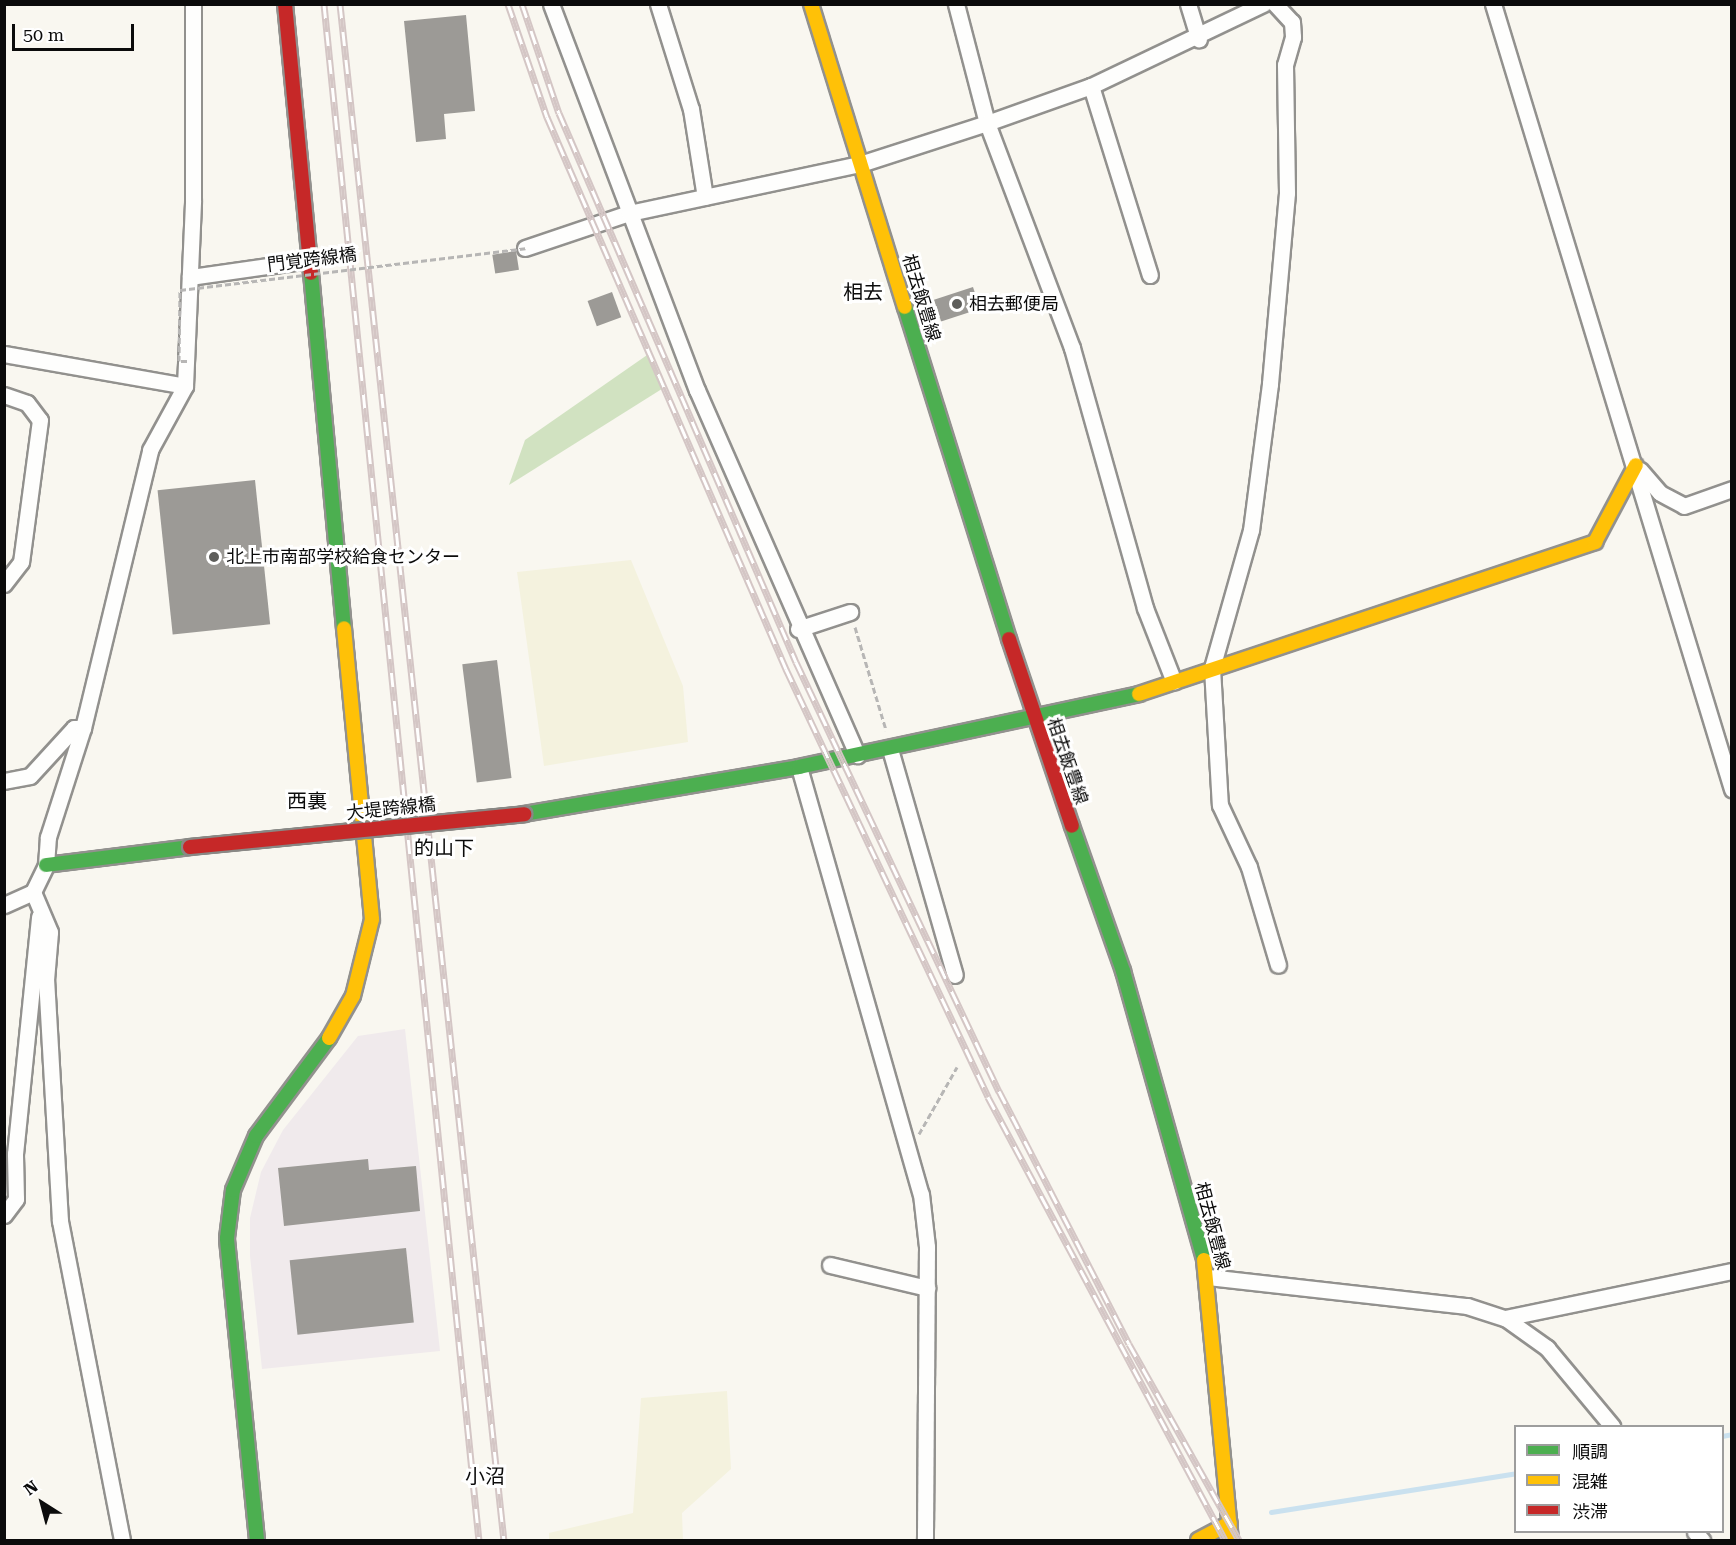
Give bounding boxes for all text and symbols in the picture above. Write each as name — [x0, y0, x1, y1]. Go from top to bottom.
scale bar — [15, 12, 136, 50]
text: 50 m — [23, 24, 64, 45]
street label: 門覚跨線橋 — [266, 244, 358, 276]
street label: 相去飯豊線 — [898, 252, 944, 344]
district label: 相去 — [843, 280, 883, 304]
place label: 相去郵便局 — [969, 293, 1059, 315]
marker: 相去郵便局 — [950, 297, 964, 311]
place label: 北上市南部学校給食センター — [226, 546, 460, 568]
marker: 北上市南部学校給食センター — [207, 550, 221, 564]
street label: 相去飯豊線 — [1042, 715, 1092, 807]
district label: 西裏 — [287, 789, 327, 813]
street label: 大堤跨線橋 — [345, 794, 437, 824]
district label: 的山下 — [414, 836, 474, 860]
street label: 相去飯豊線 — [1190, 1180, 1234, 1272]
legend — [1514, 1425, 1724, 1533]
text: 順調 — [1572, 1441, 1608, 1462]
district label: 小沼 — [465, 1464, 505, 1488]
text: 混雑 — [1572, 1471, 1608, 1492]
north arrow — [12, 1473, 72, 1533]
text: N — [21, 1477, 42, 1499]
text: 渋滞 — [1572, 1501, 1608, 1522]

